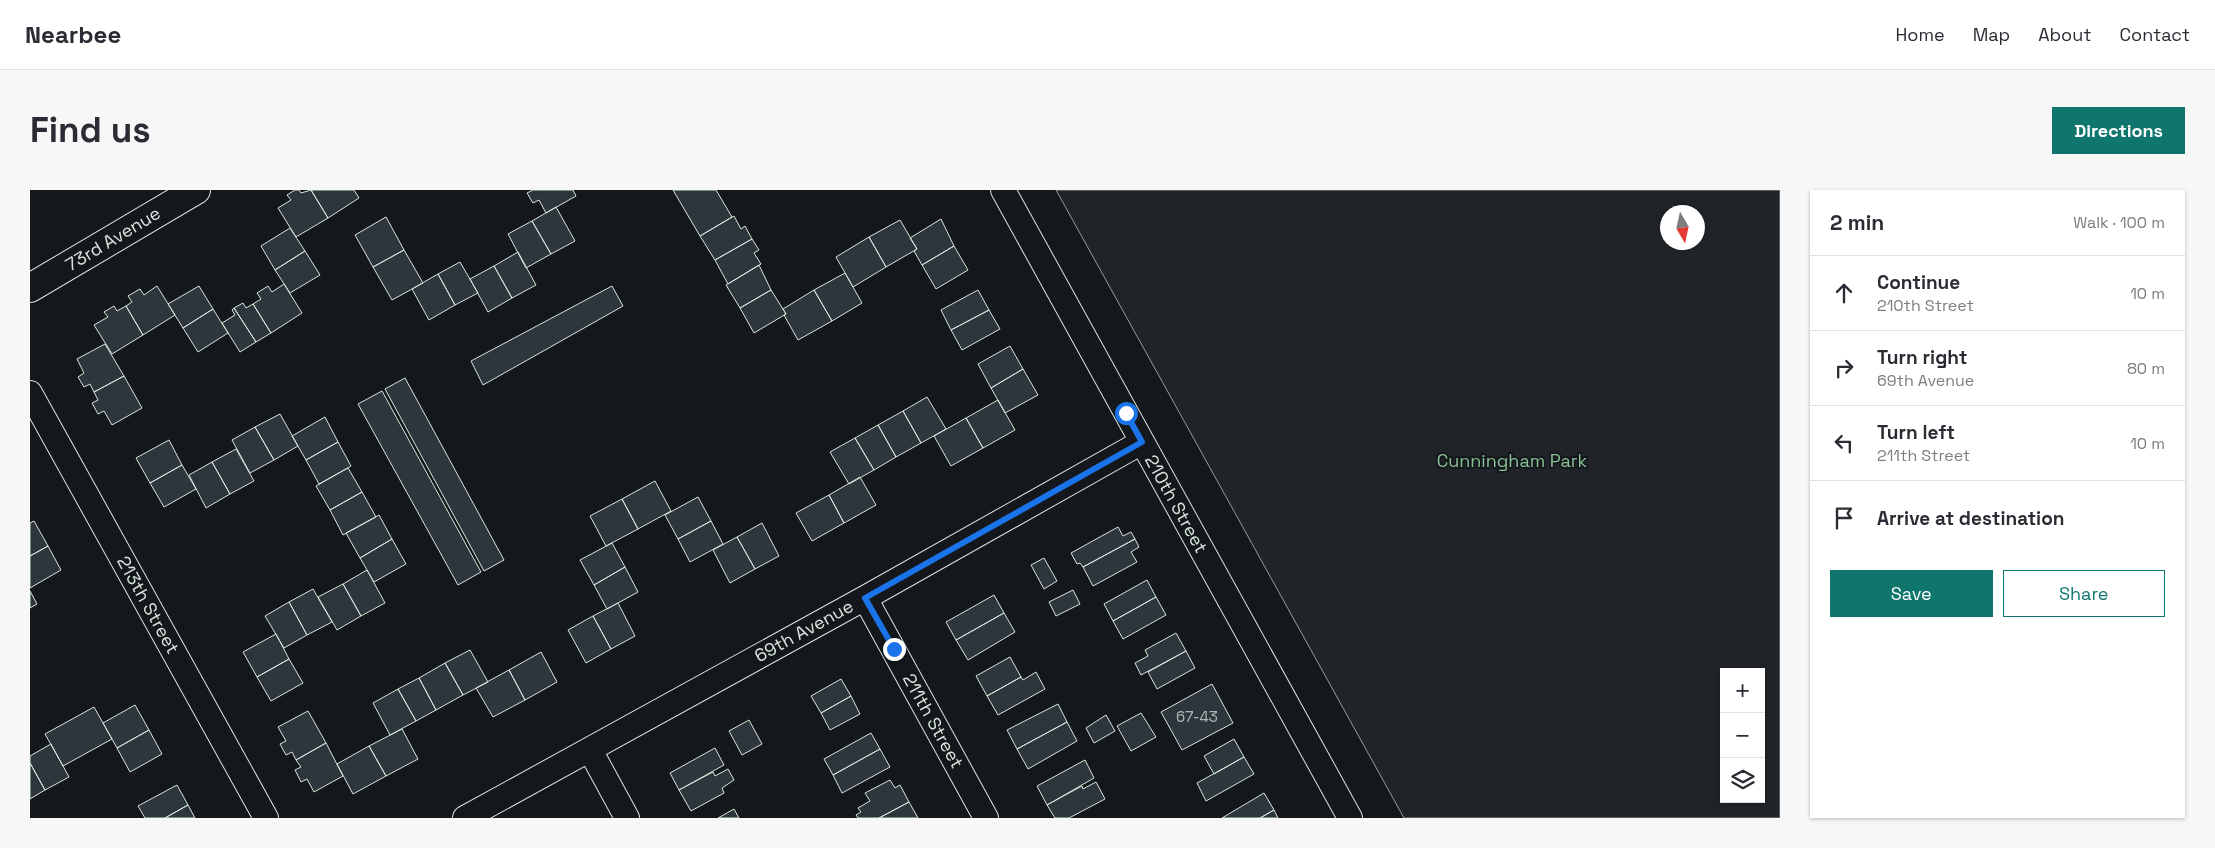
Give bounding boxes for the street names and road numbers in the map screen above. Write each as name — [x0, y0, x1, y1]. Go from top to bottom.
street label: 73rd Avenue — [61, 201, 165, 276]
street label: 210th Street — [1140, 451, 1213, 557]
street label: 213th Street — [112, 552, 185, 658]
street label: 69th Avenue — [750, 594, 857, 667]
street label: 211th Street — [898, 669, 969, 772]

